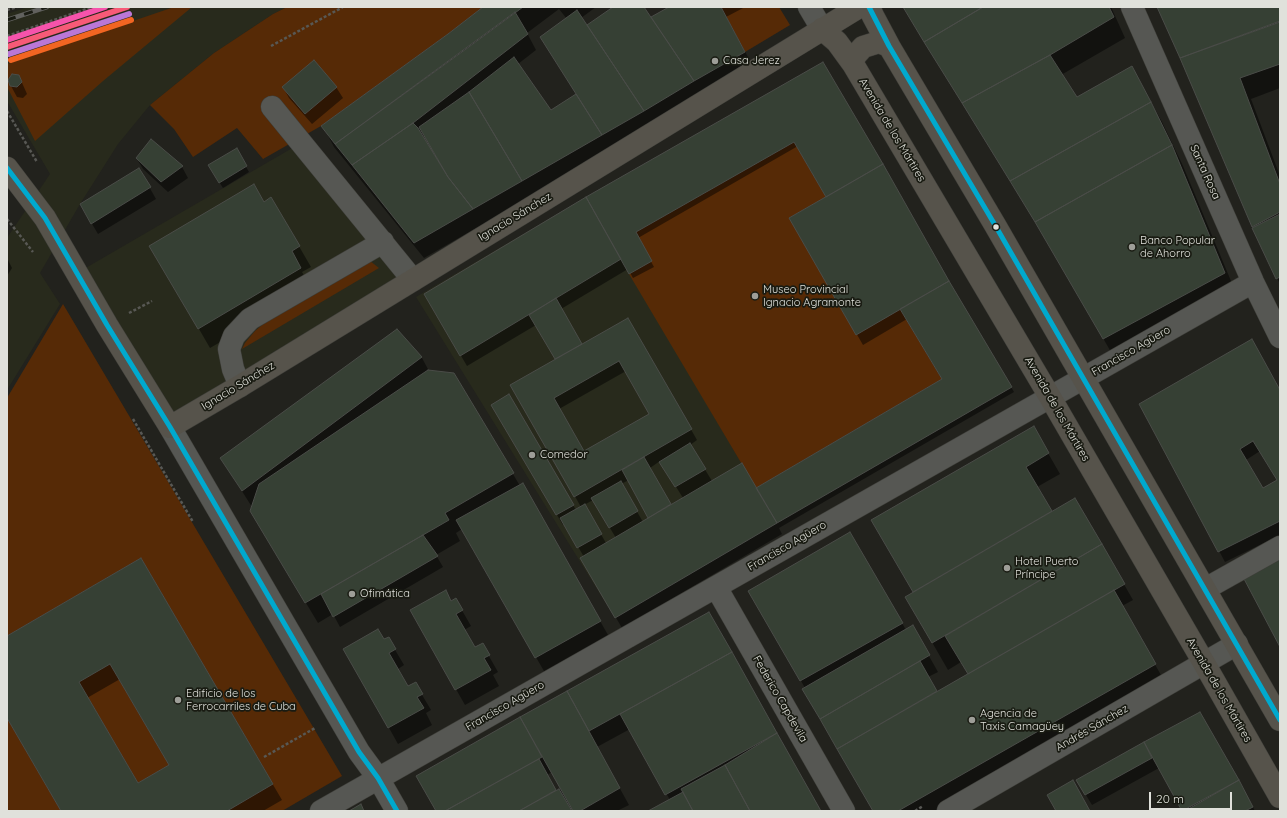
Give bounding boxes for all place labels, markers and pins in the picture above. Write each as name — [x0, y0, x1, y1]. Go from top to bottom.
place label: Casa Jerez — [723, 54, 780, 68]
marker: Casa Jerez — [710, 56, 720, 66]
unlabelled marker — [991, 222, 1001, 232]
place label: Banco Popular de Ahorro — [1140, 234, 1215, 260]
marker: Banco Popular de Ahorro — [1127, 242, 1137, 252]
place label: Museo Provincial Ignacio Agramonte — [763, 283, 861, 309]
marker: Museo Provincial Ignacio Agramonte — [750, 291, 760, 301]
place label: Comedor — [540, 448, 588, 462]
marker: Comedor — [527, 450, 537, 460]
place label: Hotel Puerto Príncipe — [1015, 555, 1079, 581]
marker: Hotel Puerto Príncipe — [1002, 563, 1012, 573]
place label: Ofimática — [360, 587, 410, 601]
marker: Ofimática — [347, 589, 357, 599]
place label: Edificio de los Ferrocarriles de Cuba — [186, 687, 296, 713]
marker: Edificio de los Ferrocarriles de Cuba — [173, 695, 183, 705]
place label: Agencia de Taxis Camagüey — [980, 707, 1064, 733]
marker: Agencia de Taxis Camagüey — [967, 715, 977, 725]

